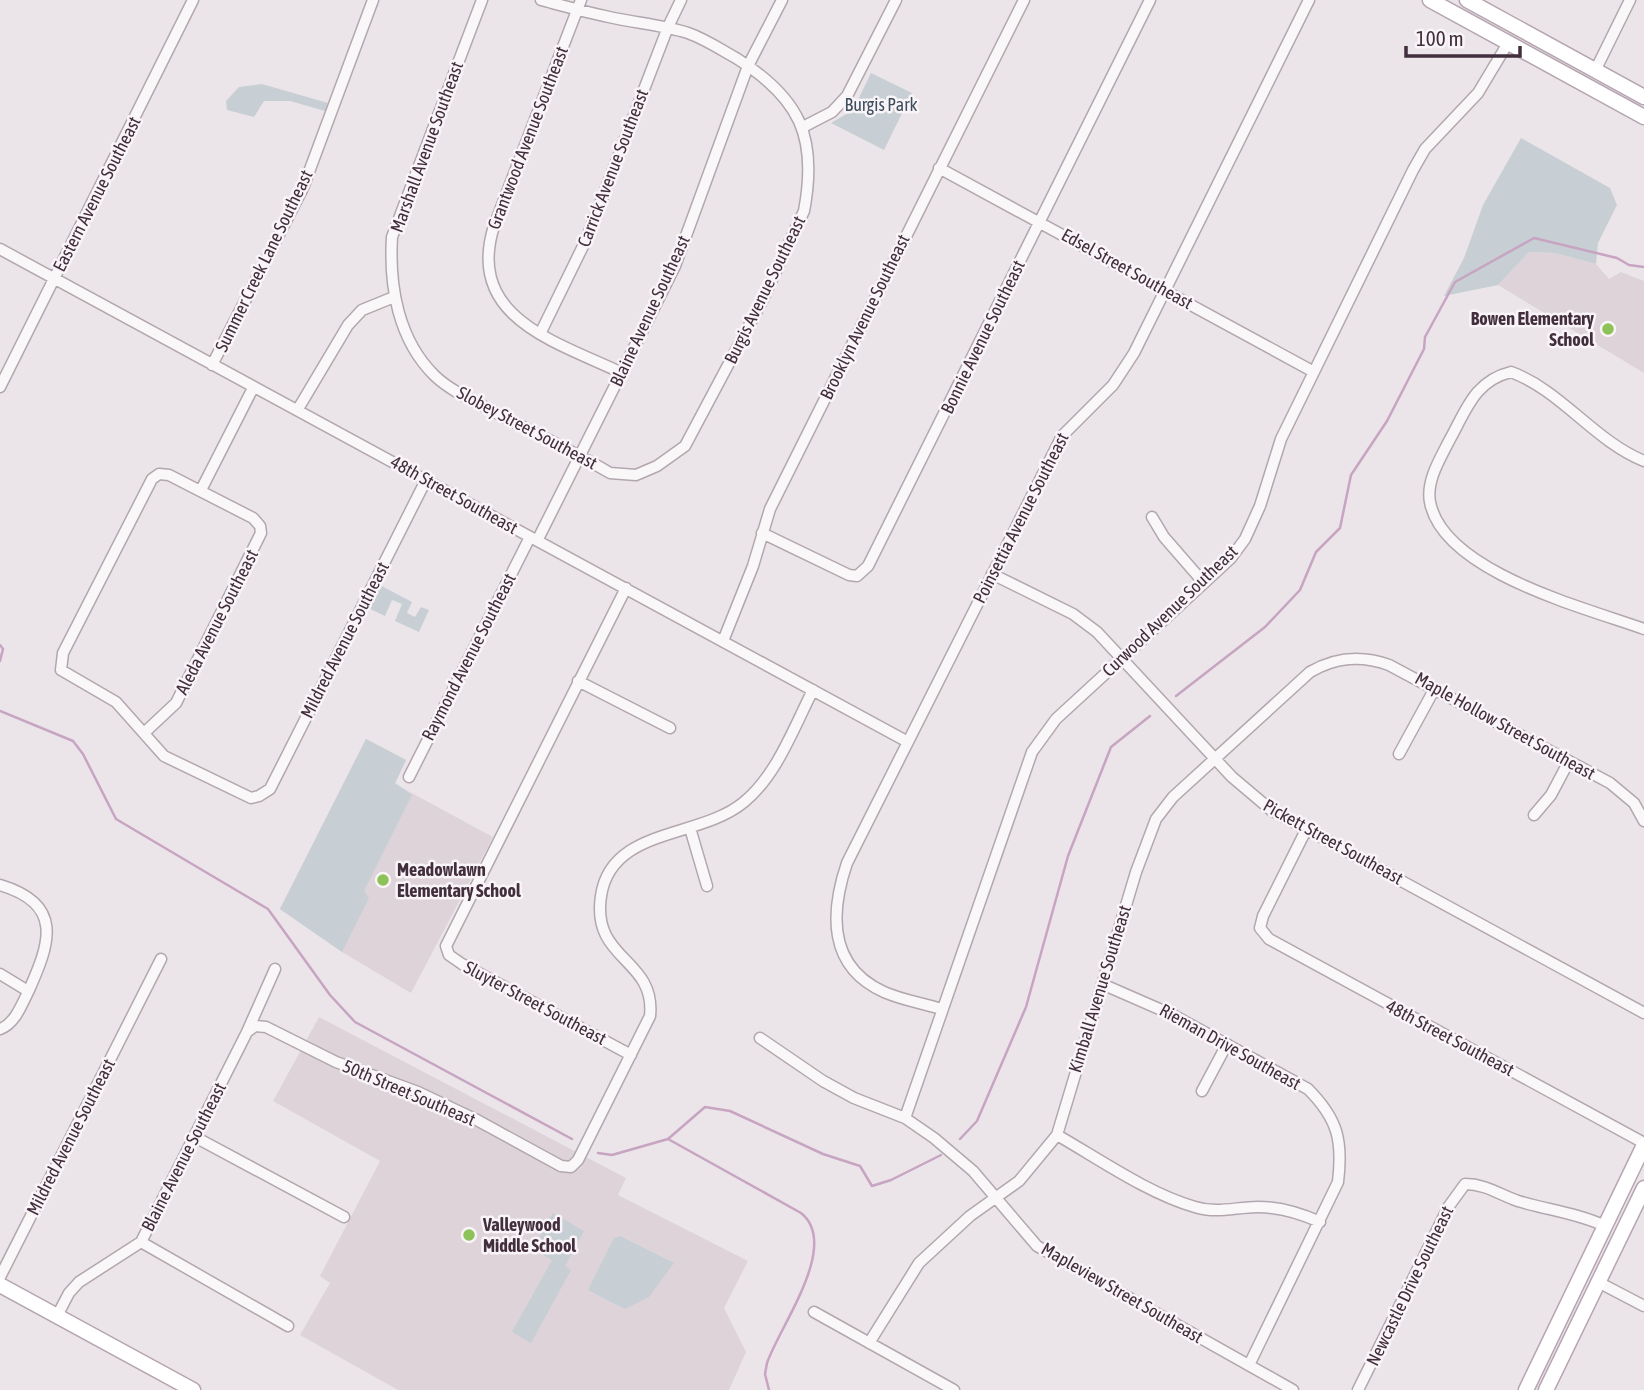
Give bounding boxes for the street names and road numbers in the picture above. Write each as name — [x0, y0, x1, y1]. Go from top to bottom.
street label: Grantwood Avenue Southeast — [483, 43, 572, 232]
street label: Marshall Avenue Southeast — [386, 59, 467, 235]
street label: Carrick Avenue Southeast — [573, 86, 652, 250]
street label: Eastern Avenue Southeast — [48, 113, 145, 275]
street label: Summer Creek Lane Southeast — [210, 166, 317, 355]
street label: Burgis Avenue Southeast — [720, 213, 809, 367]
street label: Edsel Street Southeast — [1058, 224, 1196, 313]
street label: Brooklyn Avenue Southeast — [815, 231, 914, 403]
street label: Blaine Avenue Southeast — [605, 232, 694, 390]
street label: Bonnie Avenue Southeast — [936, 257, 1029, 417]
street label: Slobey Street Southeast — [454, 382, 601, 473]
street label: Poinsettia Avenue Southeast — [968, 429, 1073, 607]
street label: 48th Street Southeast — [387, 451, 521, 538]
street label: Curwood Avenue Southeast — [1098, 541, 1242, 681]
street label: Aleda Avenue Southeast — [171, 546, 262, 698]
street label: Mildred Avenue Southeast — [296, 558, 393, 721]
street label: Raymond Avenue Southeast — [417, 570, 520, 744]
street label: Maple Hollow Street Southeast — [1412, 667, 1599, 784]
street label: Pickett Street Southeast — [1260, 794, 1407, 889]
street label: Kimball Avenue Southeast — [1064, 903, 1135, 1075]
street label: Sluyter Street Southeast — [461, 956, 610, 1049]
street label: 48th Street Southeast — [1383, 995, 1518, 1080]
street label: Rieman Drive Southeast — [1156, 999, 1304, 1094]
street label: Mildred Avenue Southeast — [22, 1055, 119, 1218]
street label: 50th Street Southeast — [340, 1055, 479, 1130]
street label: Blaine Avenue Southeast — [137, 1079, 230, 1235]
street label: Newcastle Drive Southeast — [1362, 1202, 1457, 1369]
street label: Mapleview Street Southeast — [1038, 1238, 1207, 1347]

